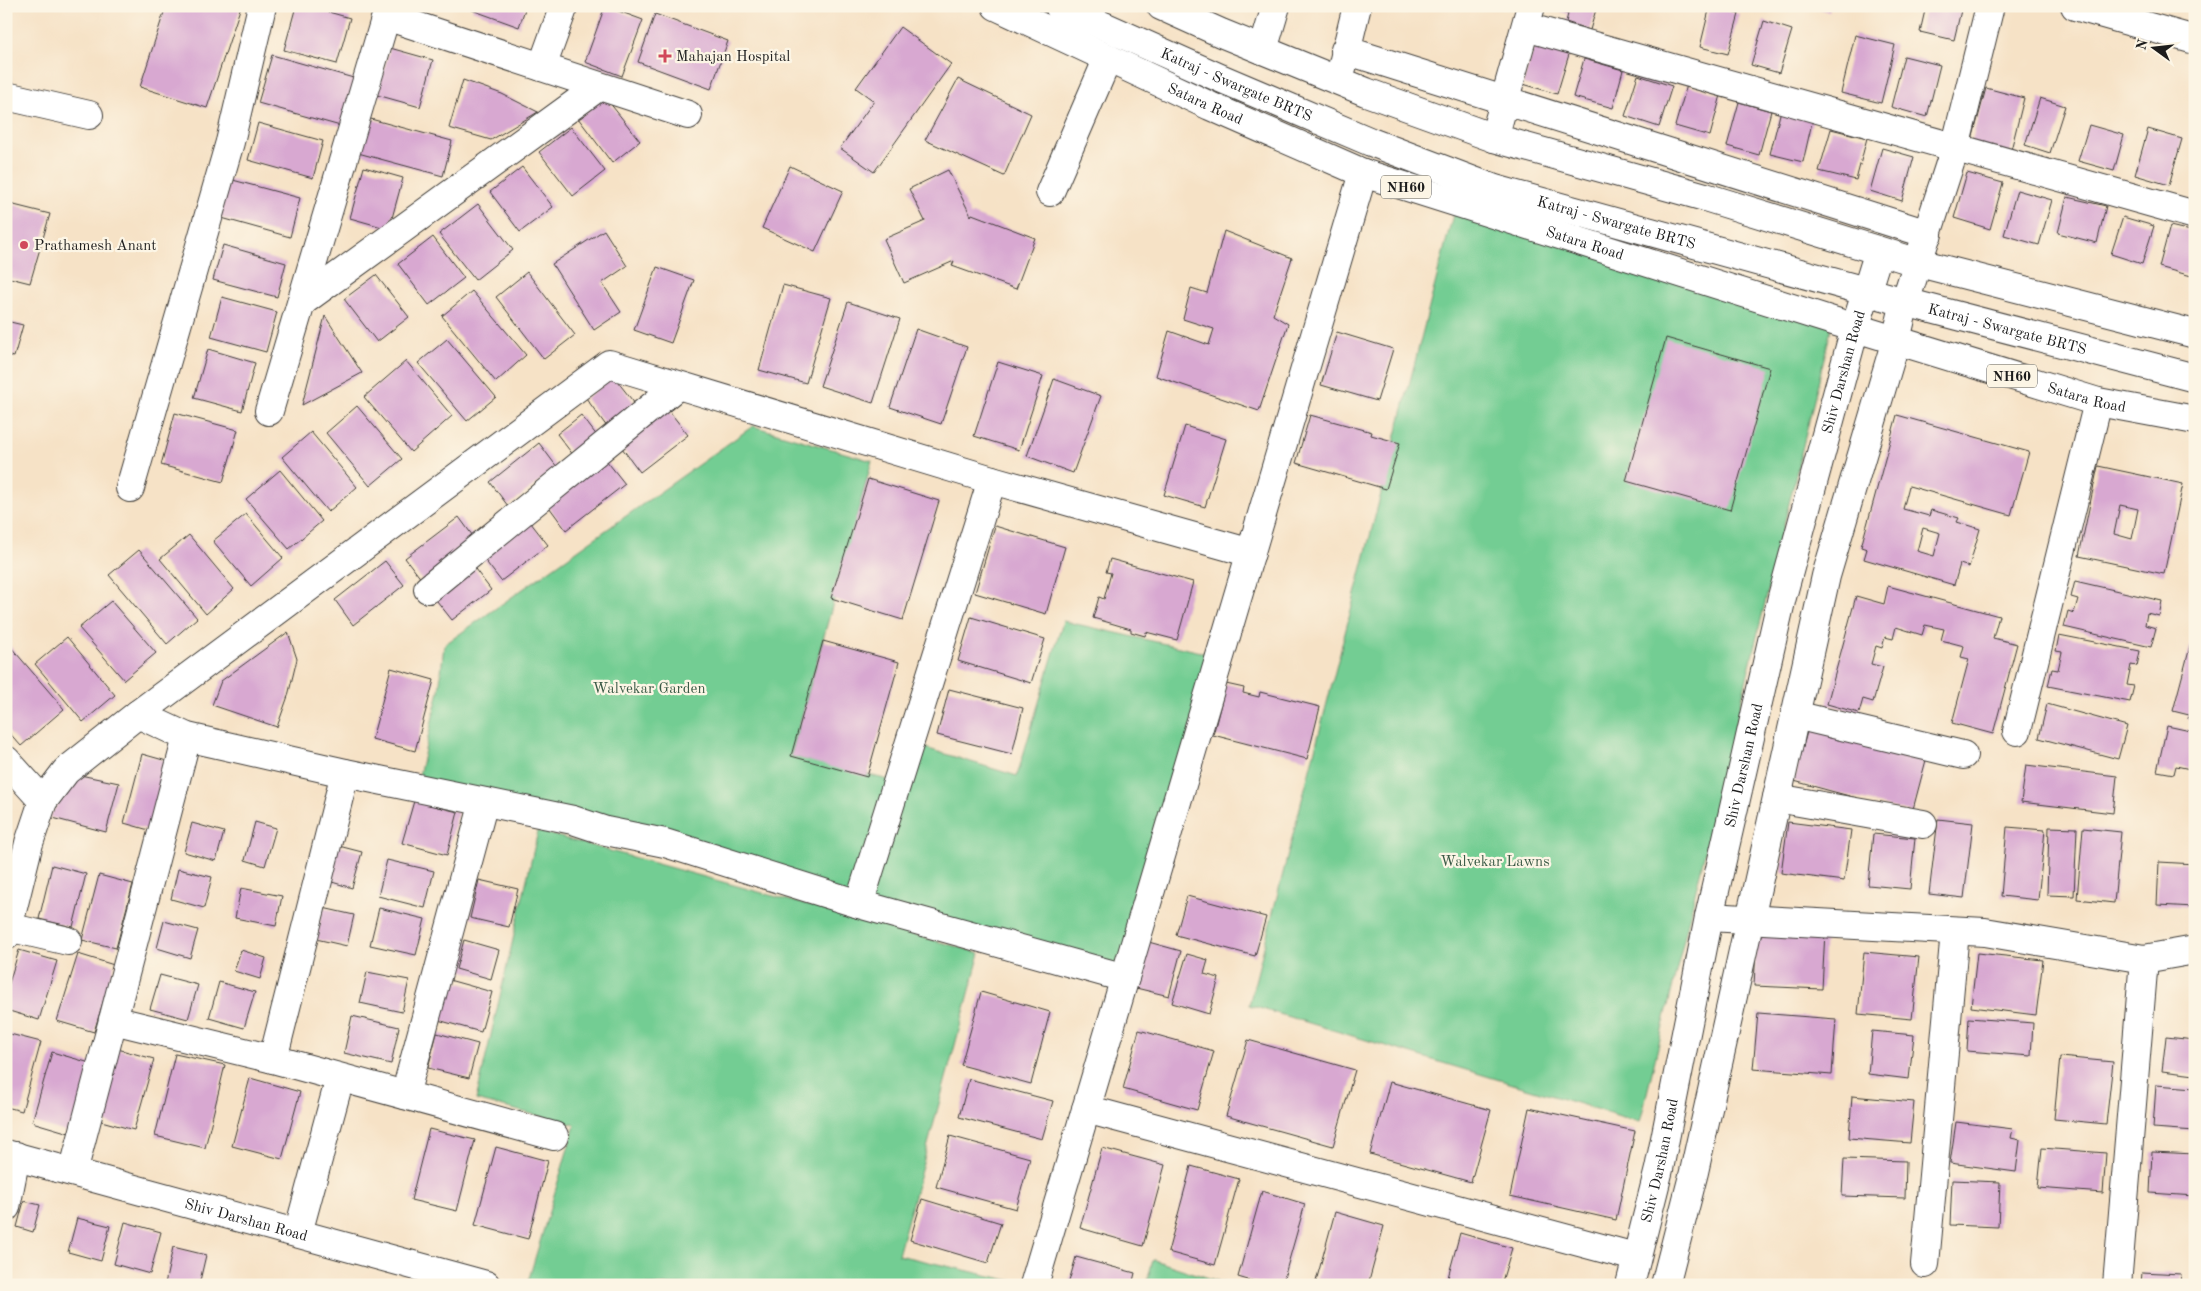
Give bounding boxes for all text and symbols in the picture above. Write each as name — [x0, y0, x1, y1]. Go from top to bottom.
north arrow — [2128, 22, 2178, 72]
text: N — [2134, 38, 2151, 52]
street label: Katraj - Swargate BRTS — [1158, 46, 1314, 125]
marker: Mahajan Hospital — [658, 49, 672, 63]
place label: Mahajan Hospital — [676, 50, 790, 65]
street label: Satara Road — [1165, 81, 1245, 128]
road number: NH60 — [1381, 176, 1431, 198]
street label: Katraj - Swargate BRTS — [1535, 195, 1697, 253]
street label: Satara Road — [1544, 225, 1625, 264]
marker: Prathamesh Anant — [18, 239, 30, 251]
place label: Prathamesh Anant — [34, 239, 157, 254]
street label: Katraj - Swargate BRTS — [1926, 302, 2088, 358]
street label: Shiv Darshan Road — [1821, 309, 1869, 435]
road number: NH60 — [1987, 364, 2037, 388]
street label: Satara Road — [2045, 381, 2127, 416]
park label: Walvekar Garden — [592, 682, 706, 697]
street label: Shiv Darshan Road — [1724, 702, 1767, 829]
park label: Walvekar Lawns — [1440, 855, 1550, 870]
street label: Shiv Darshan Road — [1640, 1097, 1682, 1225]
street label: Shiv Darshan Road — [183, 1197, 309, 1245]

